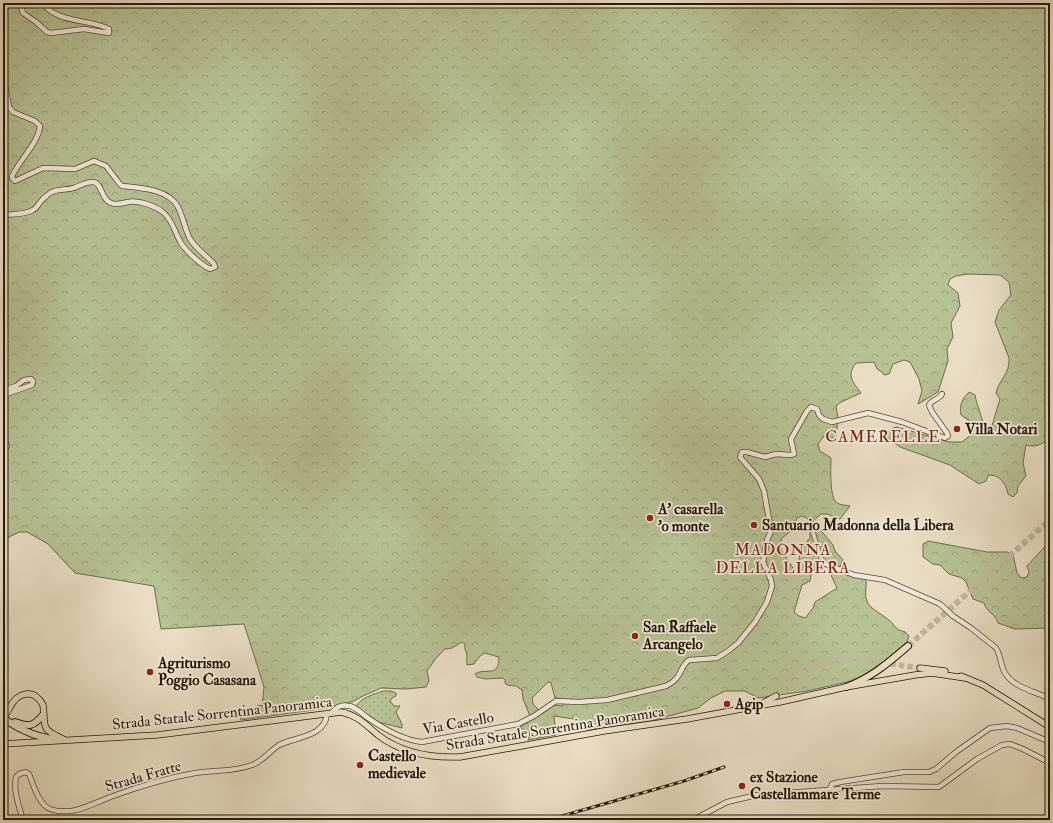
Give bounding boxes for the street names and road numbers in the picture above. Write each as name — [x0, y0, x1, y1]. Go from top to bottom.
street label: Strada Statale Sorrentina Panoramica — [111, 692, 334, 734]
street label: Strada Statale Sorrentina Panoramica — [445, 702, 666, 755]
street label: Via Castello — [421, 708, 495, 739]
street label: Strada Fratte — [103, 757, 183, 796]

